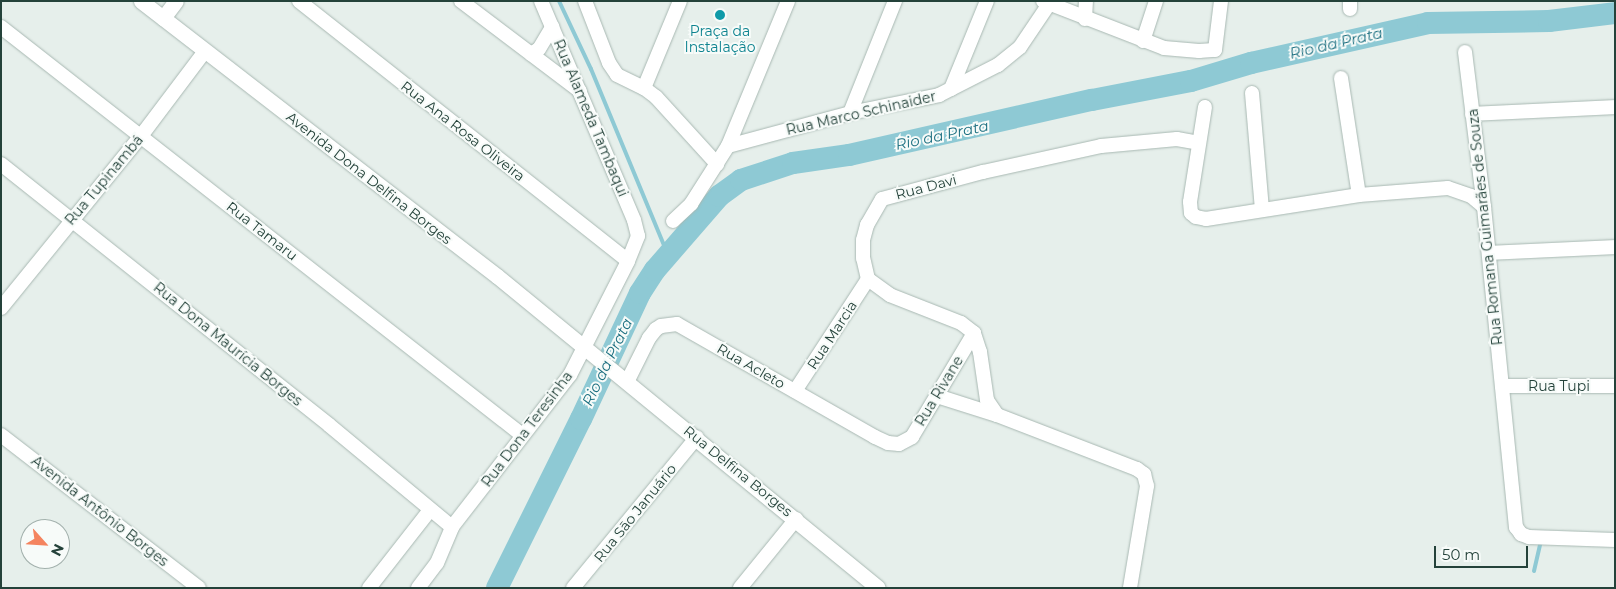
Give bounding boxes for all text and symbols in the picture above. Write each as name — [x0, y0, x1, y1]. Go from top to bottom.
marker: Praça da Instalação — [714, 9, 726, 21]
place label: Praça da Instalação — [684, 23, 756, 56]
water label: Rio da Prata — [1288, 24, 1384, 62]
street label: Rua Alameda Tambaqui — [550, 37, 632, 199]
street label: Rua Ana Rosa Oliveira — [398, 77, 528, 185]
street label: Rua Marco Schinaider — [784, 88, 938, 138]
street label: Avenida Dona Delfina Borges — [283, 108, 455, 248]
street label: Rua Romana Guimarães de Souza — [1464, 108, 1506, 346]
water label: Rio da Prata — [894, 116, 990, 154]
street label: Rua Tupinambá — [61, 132, 147, 228]
street label: Rua Davi — [894, 171, 958, 203]
street label: Rua Tamaru — [223, 198, 301, 264]
street label: Rua Dona Maurícia Borges — [150, 279, 306, 409]
street label: Rua Marcia — [804, 298, 860, 372]
water label: Rio da Prata — [578, 315, 636, 409]
street label: Rua Acleto — [714, 340, 788, 392]
street label: Rua Rivane — [911, 353, 967, 429]
street label: Rua Dona Teresinha — [478, 368, 576, 490]
street label: Rua Tupi — [1528, 378, 1590, 394]
street label: Rua Delfina Borges — [680, 422, 796, 520]
street label: Avenida Antônio Borges — [28, 452, 172, 570]
street label: Rua Sāo Januário — [590, 461, 680, 565]
north arrow — [20, 519, 70, 569]
scale bar — [1436, 536, 1530, 568]
text: N — [47, 541, 68, 559]
text: 50 m — [1442, 545, 1480, 564]

